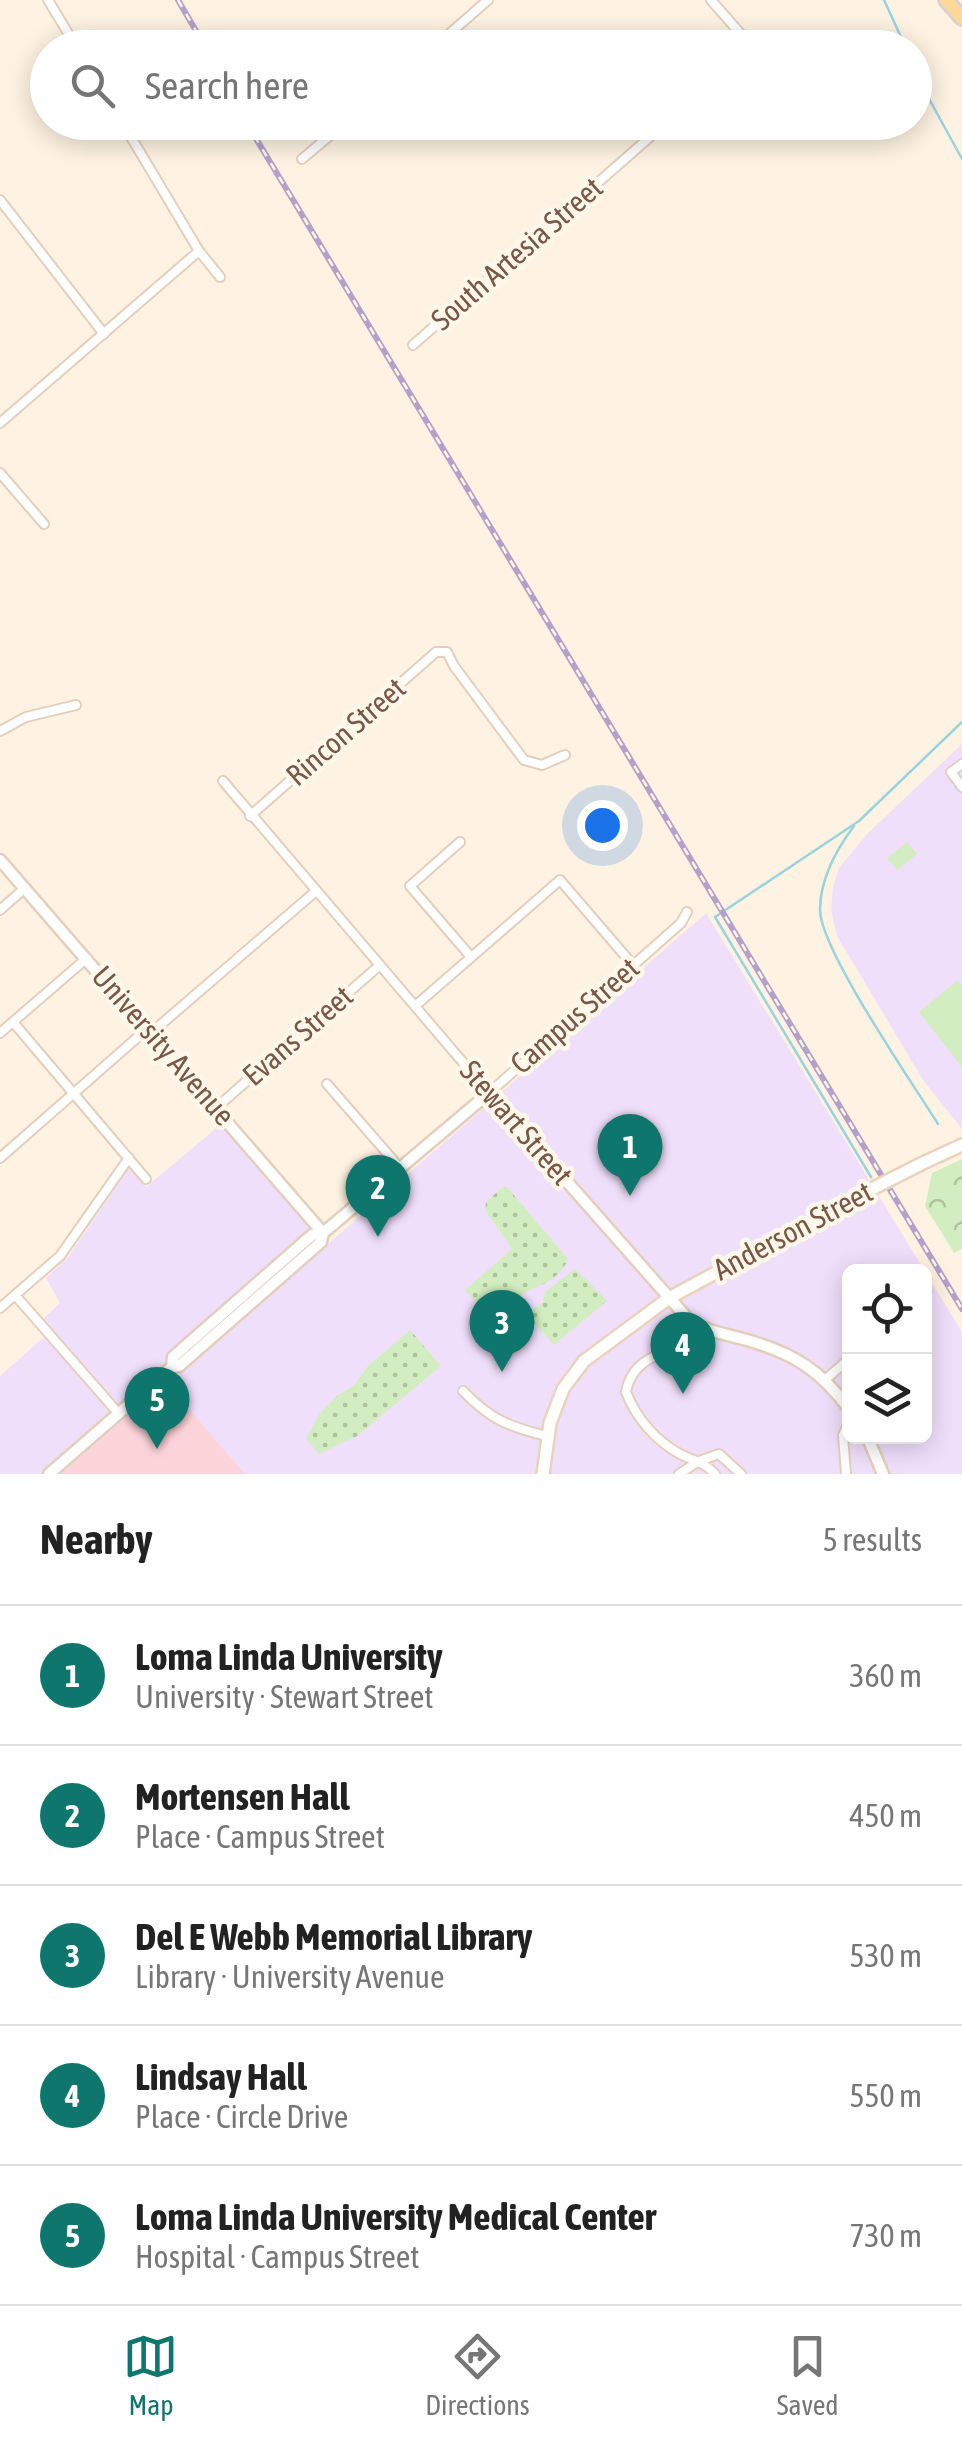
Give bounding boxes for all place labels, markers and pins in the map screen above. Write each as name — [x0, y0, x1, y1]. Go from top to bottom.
pin: 1 — [598, 1114, 662, 1196]
pin: 2 — [346, 1154, 410, 1237]
pin: 3 — [470, 1290, 534, 1372]
pin: 4 — [650, 1312, 716, 1394]
pin: 5 — [124, 1366, 190, 1449]

